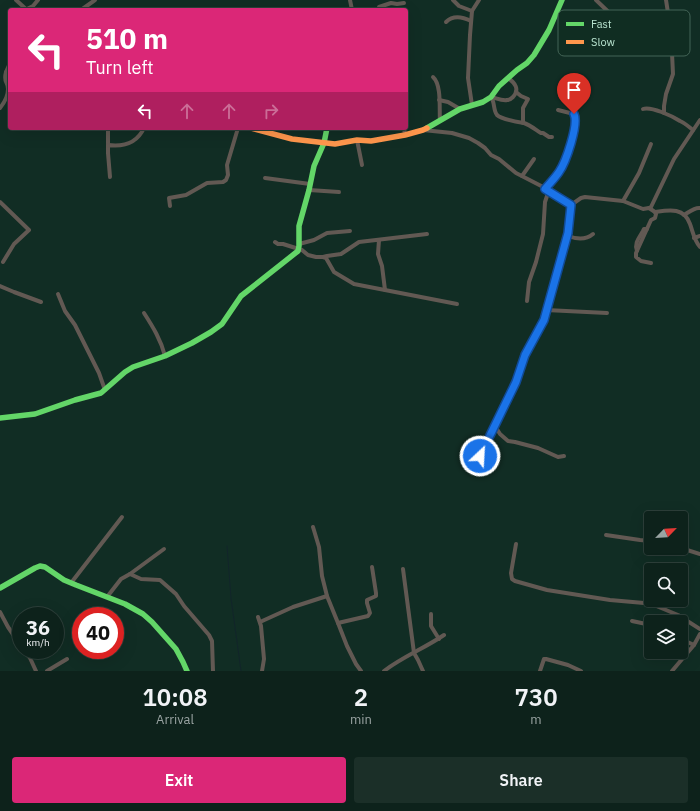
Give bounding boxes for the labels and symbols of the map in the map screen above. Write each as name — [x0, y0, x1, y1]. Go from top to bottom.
legend — [558, 10, 690, 56]
text: Fast — [591, 17, 612, 31]
text: Slow — [591, 35, 615, 49]
pin — [557, 73, 591, 114]
position arrow — [459, 435, 501, 477]
north arrow — [644, 511, 688, 555]
speed limit sign: 40 — [72, 607, 124, 659]

